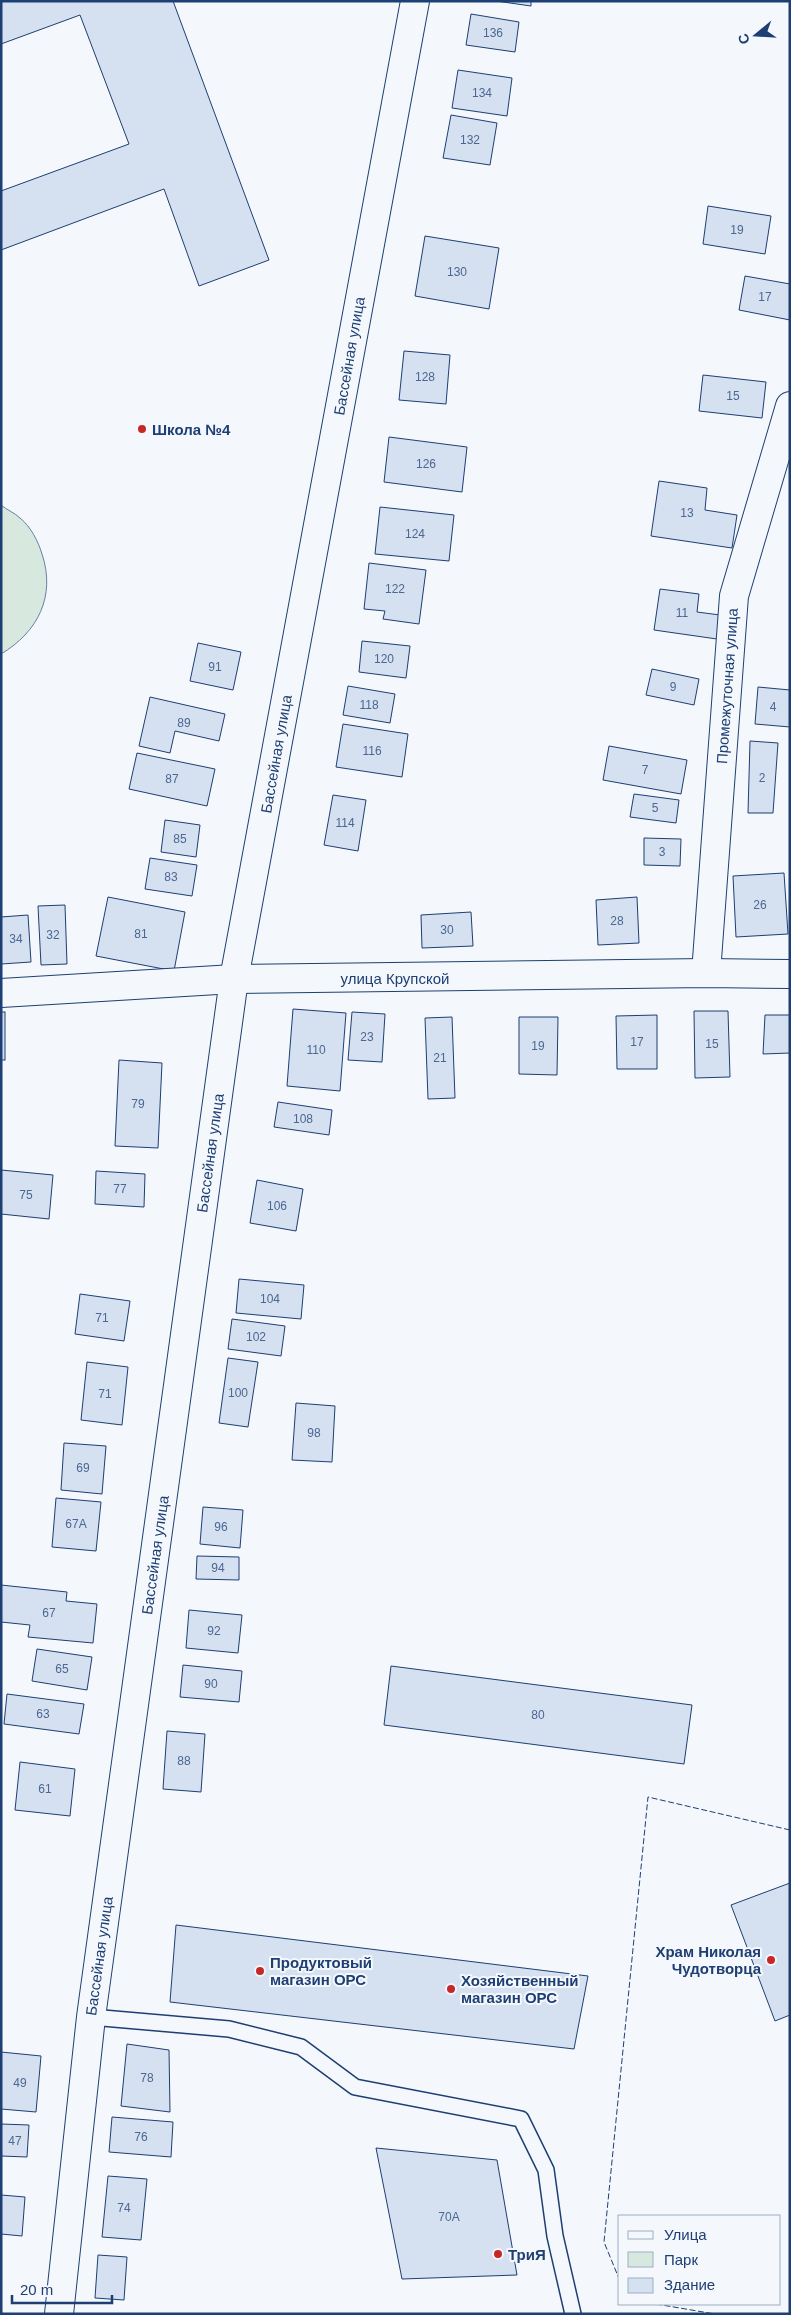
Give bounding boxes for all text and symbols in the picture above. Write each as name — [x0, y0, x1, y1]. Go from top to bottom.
north arrow — [731, 10, 781, 60]
house number: 136 — [483, 26, 503, 40]
text: С — [734, 32, 753, 46]
house number: 134 — [472, 86, 492, 100]
house number: 132 — [460, 133, 480, 147]
house number: 19 — [730, 223, 744, 237]
house number: 130 — [447, 265, 467, 279]
house number: 17 — [758, 290, 772, 304]
street label: Бассейная улица — [330, 295, 368, 417]
house number: 128 — [415, 370, 435, 384]
house number: 15 — [726, 389, 740, 403]
place label: Школа №4 — [152, 421, 231, 438]
marker: Школа №4 — [136, 423, 148, 435]
house number: 126 — [416, 457, 436, 471]
house number: 13 — [680, 506, 694, 520]
house number: 124 — [405, 527, 425, 541]
house number: 122 — [385, 582, 405, 596]
house number: 11 — [676, 606, 689, 620]
street label: Промежуточная улица — [713, 607, 741, 765]
house number: 120 — [374, 652, 394, 666]
house number: 91 — [208, 660, 222, 674]
house number: 9 — [670, 680, 677, 694]
street label: Бассейная улица — [257, 693, 295, 815]
house number: 118 — [359, 698, 379, 712]
house number: 4 — [770, 700, 777, 714]
house number: 89 — [177, 716, 191, 730]
house number: 116 — [362, 744, 382, 758]
house number: 7 — [642, 763, 649, 777]
house number: 2 — [759, 771, 766, 785]
house number: 87 — [165, 772, 179, 786]
house number: 5 — [652, 801, 659, 815]
house number: 114 — [335, 816, 355, 830]
house number: 85 — [173, 832, 187, 846]
house number: 3 — [659, 845, 666, 859]
house number: 83 — [164, 870, 178, 884]
house number: 26 — [753, 898, 767, 912]
house number: 28 — [610, 914, 624, 928]
house number: 30 — [440, 923, 454, 937]
house number: 81 — [134, 927, 148, 941]
house number: 32 — [46, 928, 60, 942]
house number: 34 — [9, 932, 23, 946]
street label: улица Крупской — [341, 970, 449, 987]
house number: 23 — [360, 1030, 374, 1044]
house number: 17 — [630, 1035, 644, 1049]
house number: 15 — [705, 1037, 719, 1051]
house number: 19 — [531, 1039, 545, 1053]
house number: 110 — [306, 1043, 326, 1057]
house number: 21 — [433, 1051, 447, 1065]
street label: Бассейная улица — [193, 1092, 227, 1214]
house number: 79 — [131, 1097, 145, 1111]
house number: 108 — [293, 1112, 313, 1126]
house number: 77 — [113, 1182, 127, 1196]
house number: 75 — [19, 1188, 33, 1202]
house number: 106 — [267, 1199, 287, 1213]
house number: 104 — [260, 1292, 280, 1306]
house number: 71 — [95, 1311, 109, 1325]
house number: 102 — [246, 1330, 266, 1344]
house number: 100 — [228, 1386, 248, 1400]
house number: 71 — [98, 1387, 112, 1401]
house number: 98 — [307, 1426, 321, 1440]
house number: 69 — [76, 1461, 90, 1475]
street label: Бассейная улица — [138, 1494, 172, 1616]
house number: 67А — [65, 1517, 87, 1531]
house number: 96 — [214, 1520, 228, 1534]
house number: 94 — [211, 1561, 225, 1575]
house number: 67 — [42, 1606, 56, 1620]
house number: 92 — [207, 1624, 221, 1638]
house number: 65 — [55, 1662, 69, 1676]
house number: 90 — [204, 1677, 218, 1691]
house number: 63 — [36, 1707, 50, 1721]
house number: 80 — [531, 1708, 545, 1722]
house number: 88 — [177, 1754, 191, 1768]
house number: 61 — [38, 1782, 52, 1796]
street label: Бассейная улица — [82, 1895, 116, 2017]
place label: Храм Николая Чудотворца — [655, 1943, 762, 1977]
place label: Продуктовый магазин ОРС — [270, 1954, 372, 1988]
marker: Храм Николая Чудотворца — [765, 1954, 777, 1966]
marker: Продуктовый магазин ОРС — [254, 1965, 266, 1977]
place label: Хозяйственный магазин ОРС — [461, 1972, 578, 2006]
marker: Хозяйственный магазин ОРС — [445, 1983, 457, 1995]
house number: 78 — [140, 2071, 154, 2085]
house number: 49 — [13, 2076, 27, 2090]
house number: 76 — [134, 2130, 148, 2144]
house number: 47 — [8, 2134, 22, 2148]
house number: 74 — [117, 2201, 131, 2215]
house number: 70А — [438, 2210, 460, 2224]
legend — [618, 2215, 781, 2305]
text: Улица — [664, 2226, 707, 2243]
place label: ТриЯ — [508, 2246, 546, 2263]
marker: ТриЯ — [492, 2248, 504, 2260]
text: Парк — [664, 2251, 698, 2268]
scale bar — [12, 2272, 112, 2304]
text: Здание — [664, 2276, 715, 2293]
text: 20 m — [20, 2281, 53, 2298]

